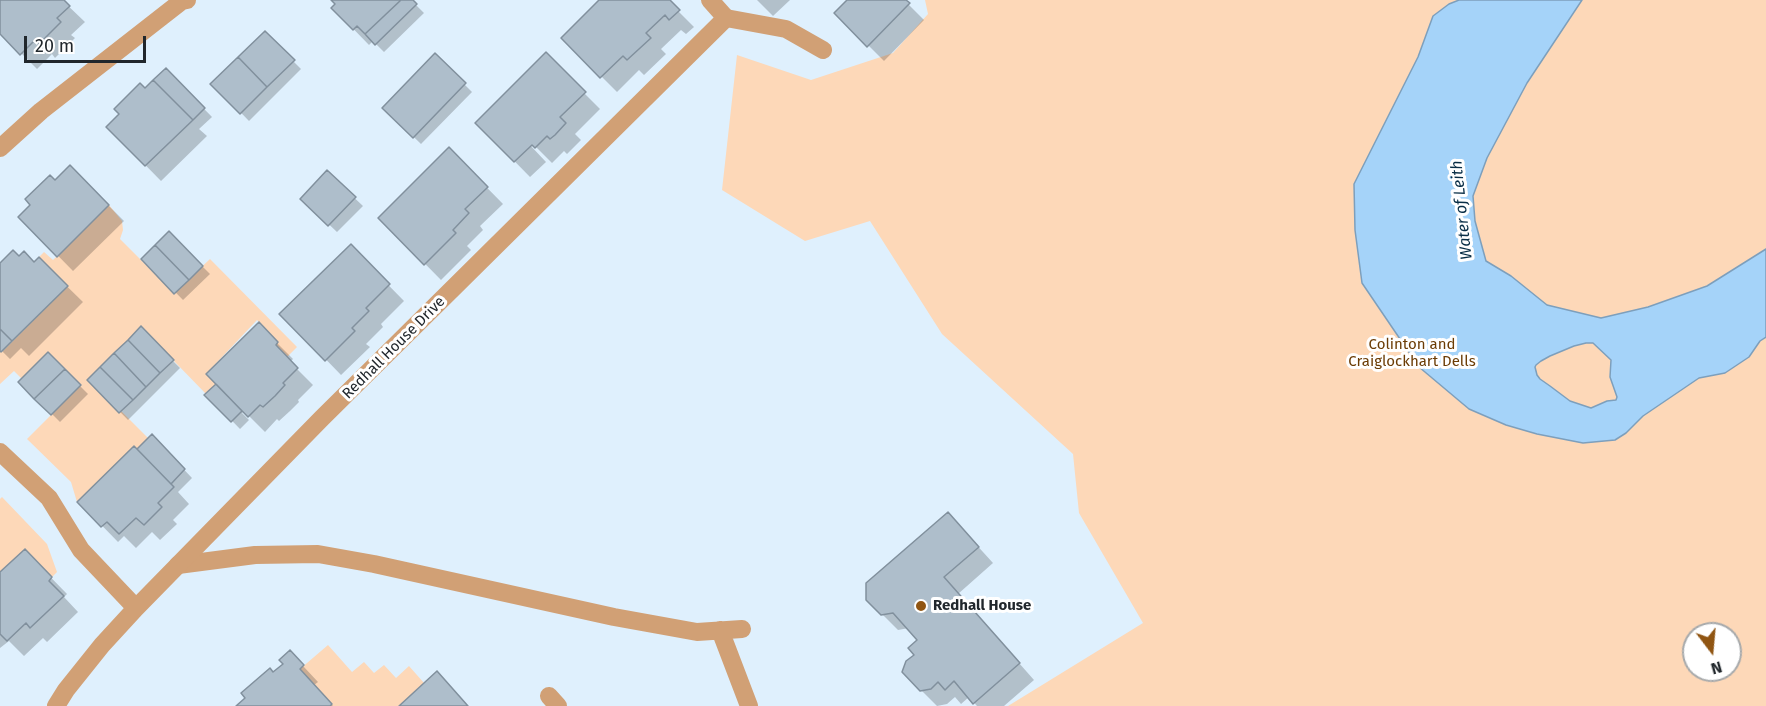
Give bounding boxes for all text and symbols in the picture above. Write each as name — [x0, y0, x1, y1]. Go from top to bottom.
scale bar — [27, 24, 148, 62]
text: 20 m — [35, 35, 74, 57]
water label: Water of Leith — [1447, 159, 1477, 261]
street label: Redhall House Drive — [339, 293, 449, 403]
park label: Colinton and Craiglockhart Dells — [1348, 336, 1476, 371]
place label: Redhall House — [933, 597, 1031, 615]
marker: Redhall House — [914, 599, 928, 613]
north arrow — [1682, 622, 1742, 682]
text: N — [1709, 657, 1724, 678]

